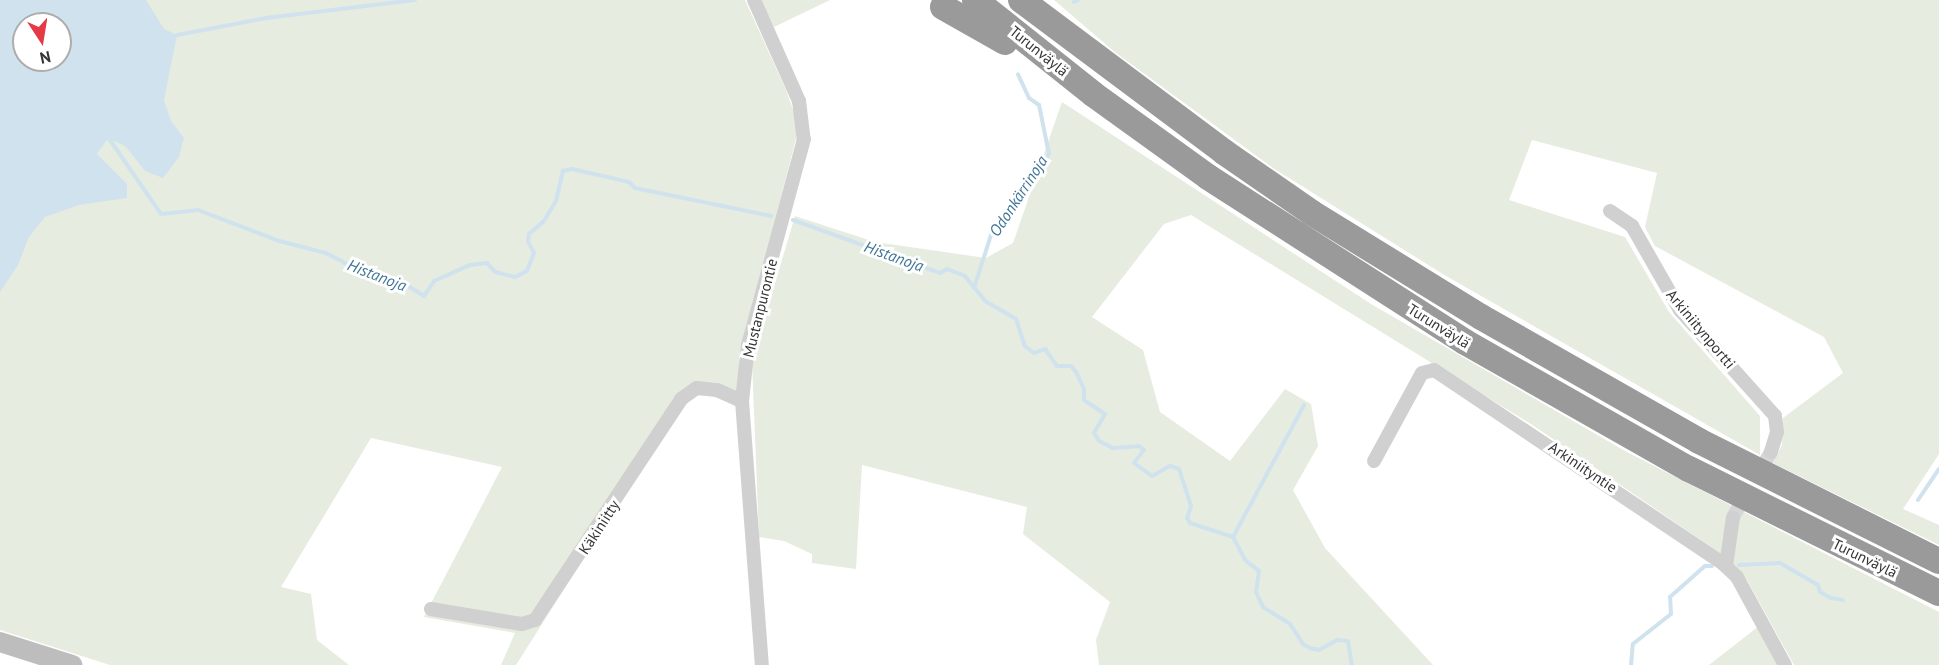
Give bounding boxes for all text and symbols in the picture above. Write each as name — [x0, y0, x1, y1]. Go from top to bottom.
north arrow — [12, 12, 72, 72]
street label: Turunväylä — [1006, 22, 1072, 80]
text: N — [38, 47, 53, 69]
water label: Odonkärrinoja — [985, 152, 1051, 240]
water label: Histanoja — [862, 236, 926, 276]
water label: Histanoja — [345, 255, 409, 295]
street label: Mustanpurontie — [739, 257, 781, 359]
street label: Arkiniitynportti — [1663, 286, 1739, 372]
street label: Turunväylä — [1405, 300, 1473, 352]
street label: Arkiniityntie — [1545, 438, 1621, 496]
street label: Käkiniitty — [575, 496, 623, 558]
street label: Turunväylä — [1830, 535, 1900, 581]

